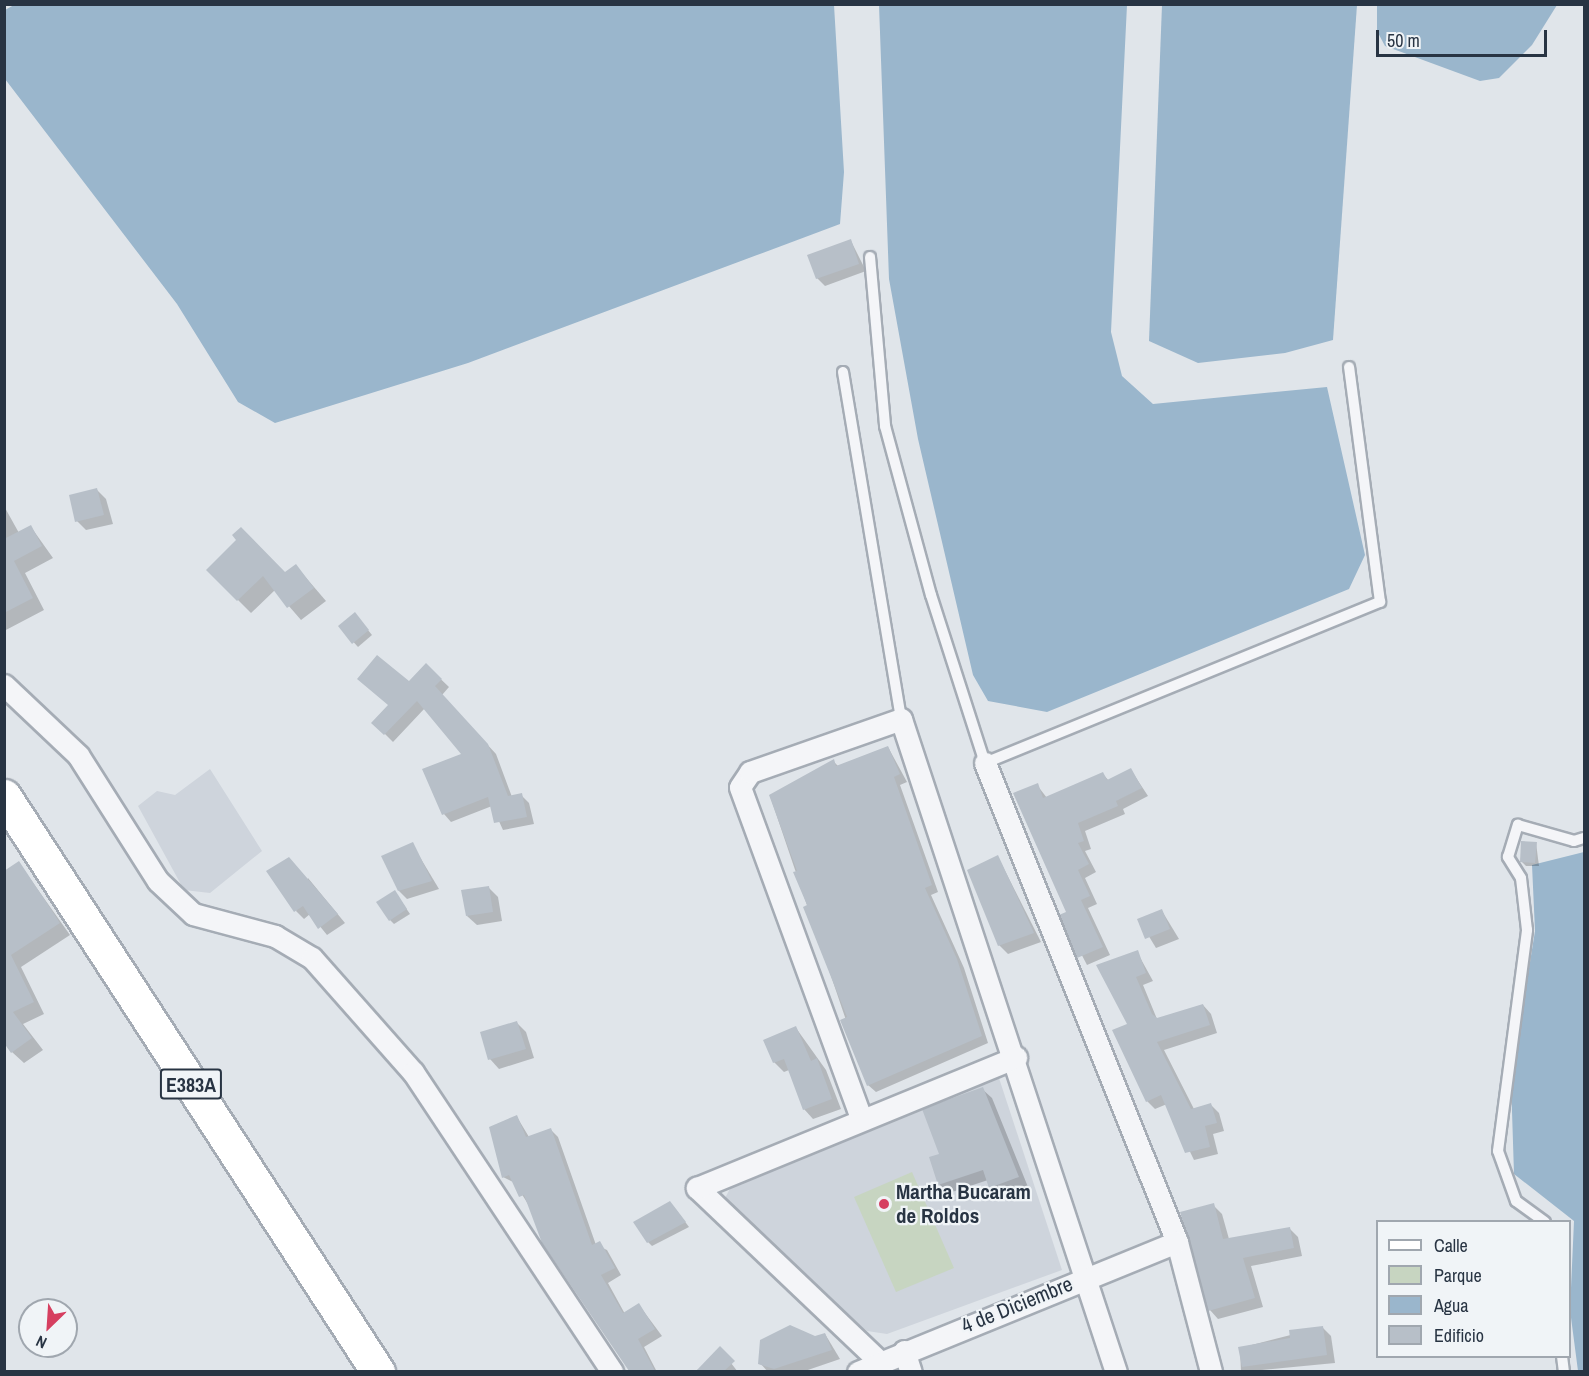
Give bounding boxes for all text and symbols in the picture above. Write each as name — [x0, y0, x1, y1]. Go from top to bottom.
scale bar — [1379, 18, 1550, 56]
text: 50 m — [1387, 28, 1420, 53]
road number: E383A — [160, 1067, 222, 1101]
place label: Martha Bucaram de Roldos — [896, 1179, 1031, 1229]
marker: Martha Bucaram de Roldos — [877, 1197, 891, 1211]
legend — [1376, 1220, 1571, 1358]
text: Calle — [1434, 1233, 1468, 1258]
text: Parque — [1434, 1263, 1482, 1288]
street label: 4 de Diciembre — [958, 1271, 1076, 1339]
text: Agua — [1434, 1293, 1468, 1318]
north arrow — [18, 1298, 78, 1358]
text: Edificio — [1434, 1323, 1484, 1348]
text: N — [32, 1331, 50, 1354]

